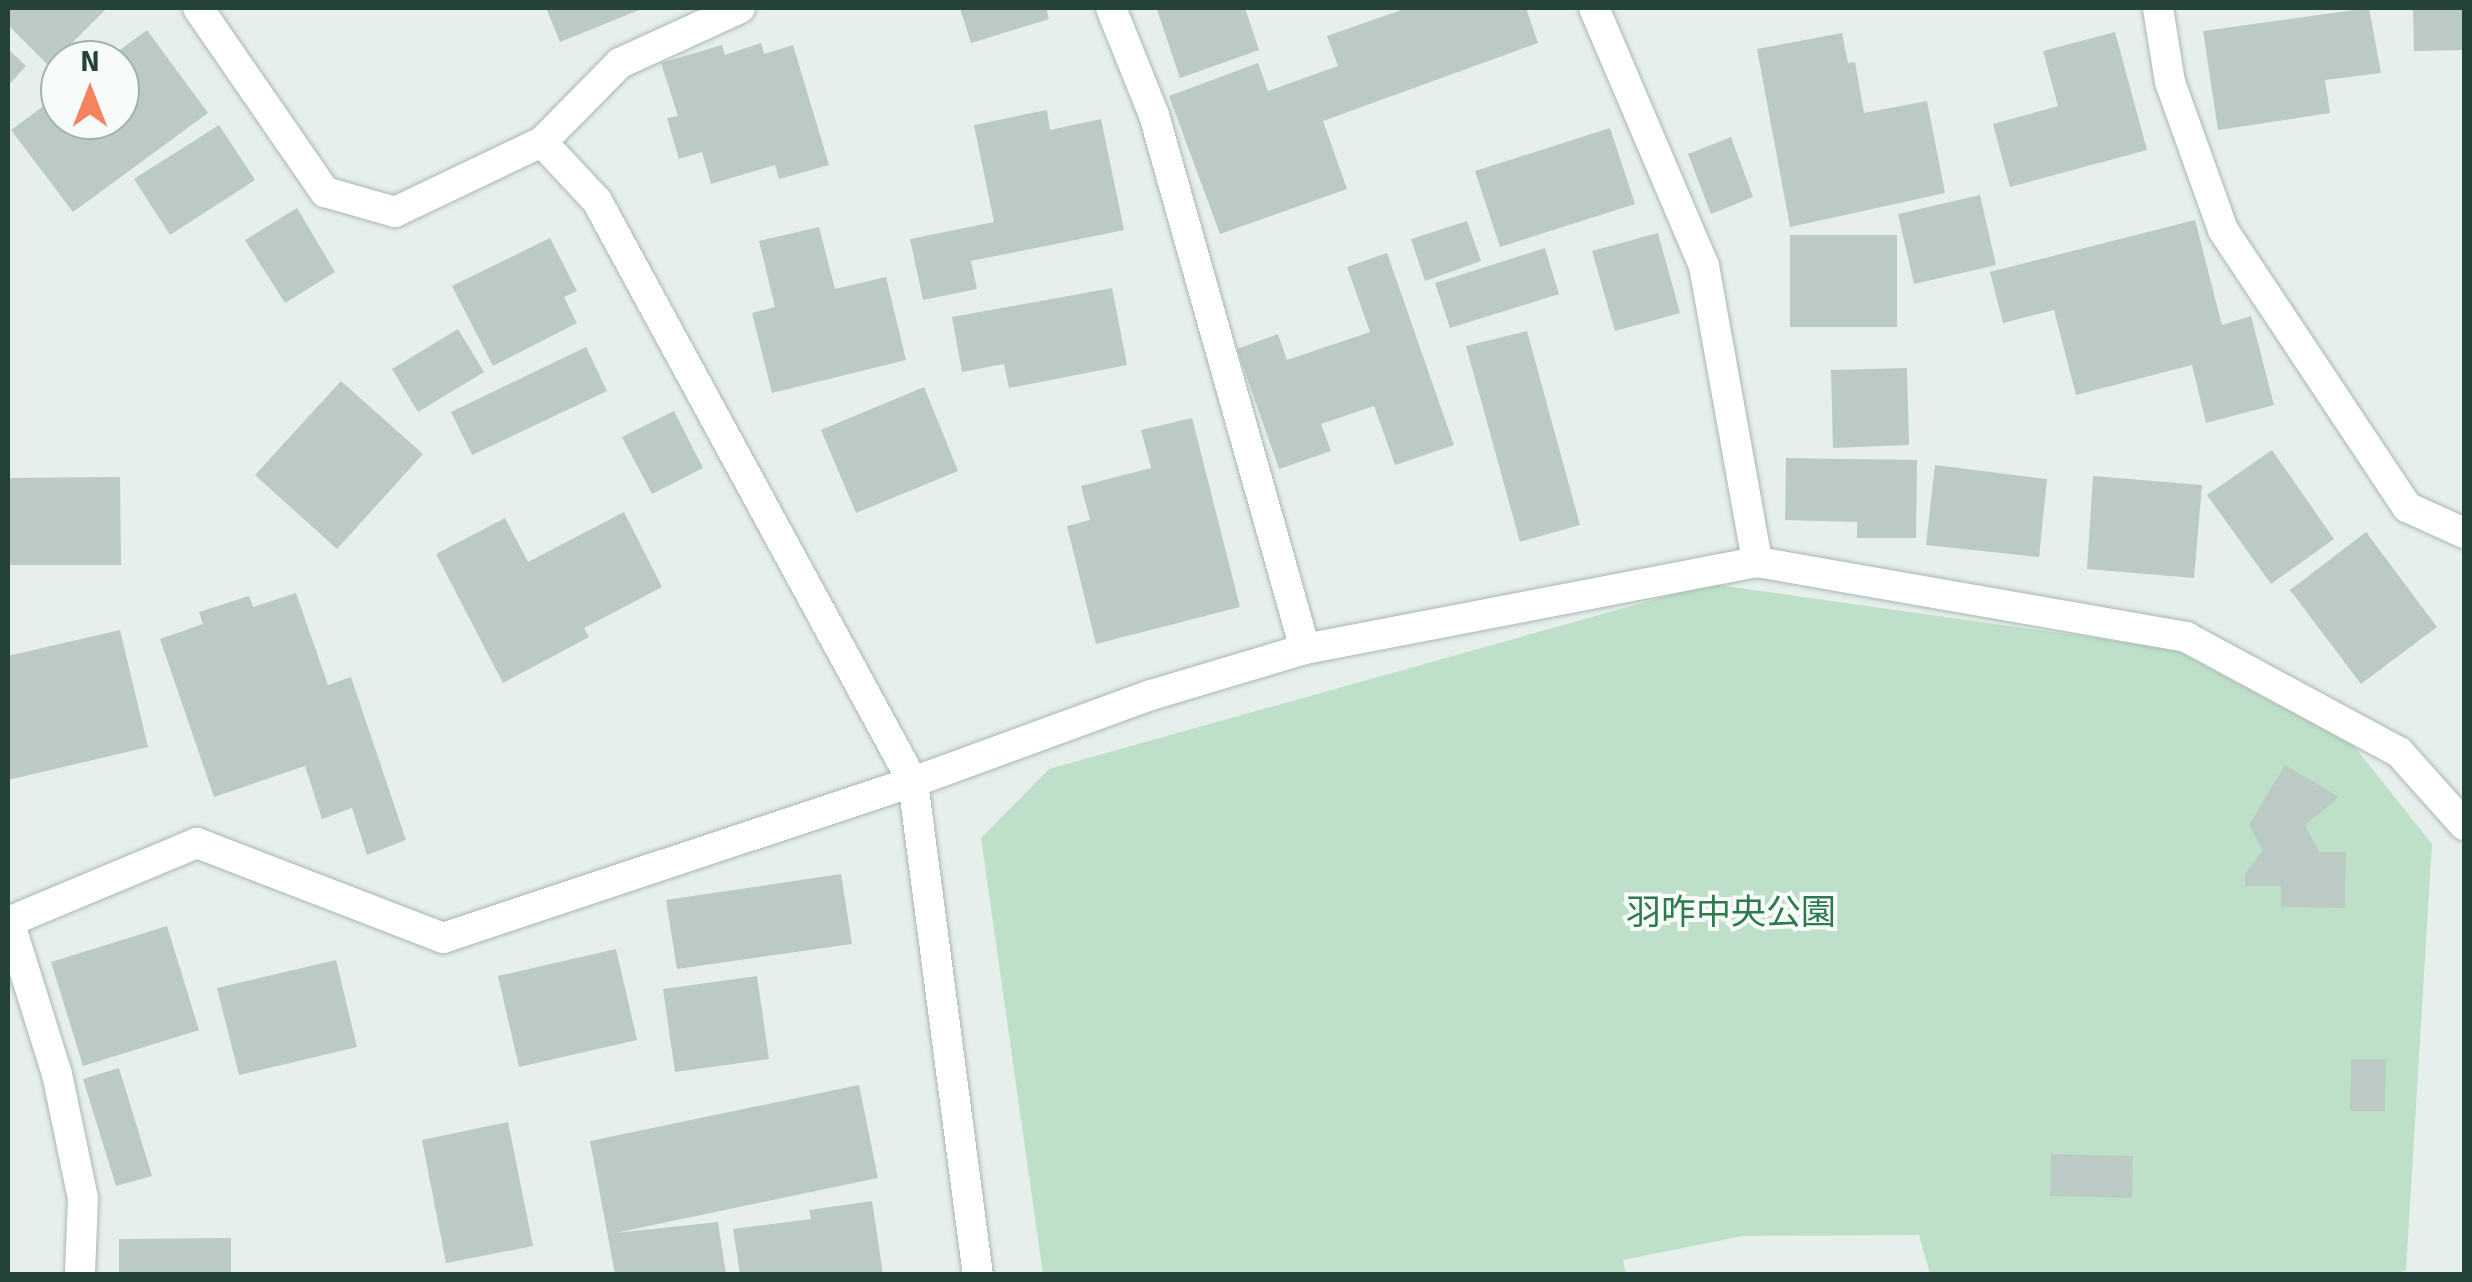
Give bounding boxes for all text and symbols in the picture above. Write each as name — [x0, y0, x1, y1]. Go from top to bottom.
north arrow — [40, 40, 140, 140]
text: N — [80, 45, 100, 79]
park label: 羽咋中央公園 — [1626, 892, 1836, 934]

